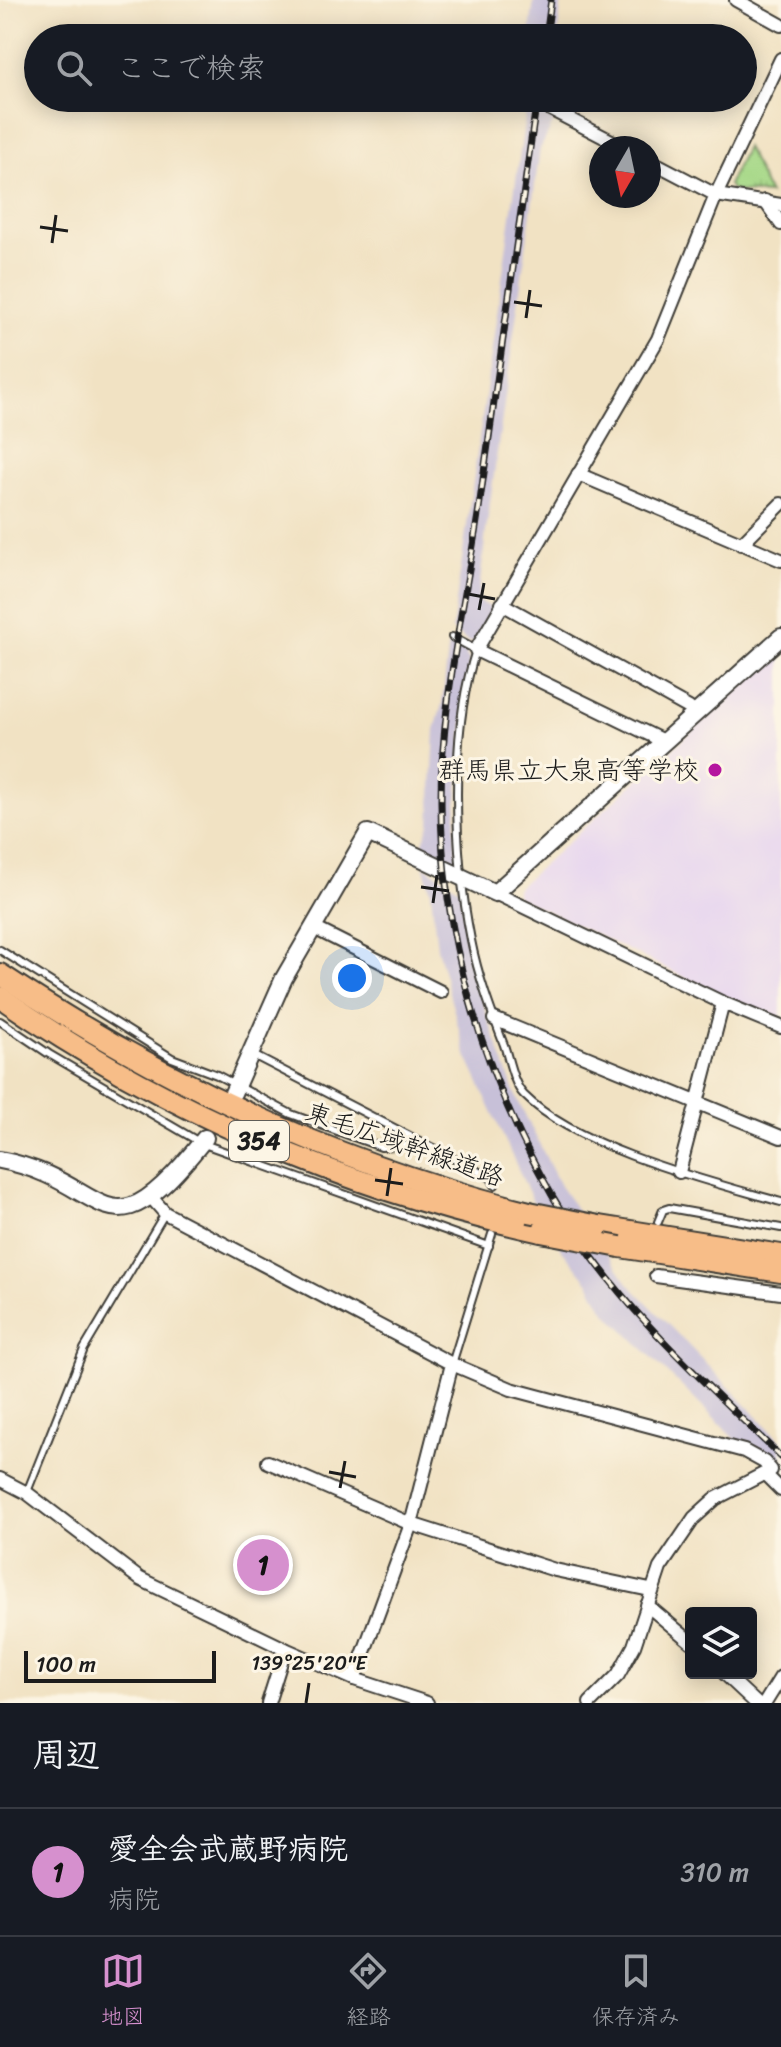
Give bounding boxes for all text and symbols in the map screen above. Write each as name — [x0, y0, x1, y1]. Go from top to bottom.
search box — [24, 24, 757, 112]
text: ここで検索 — [116, 41, 266, 95]
icon: search — [52, 46, 96, 90]
north arrow — [589, 136, 661, 208]
place label: 群馬県立大泉高等学校 — [439, 747, 699, 793]
marker: 群馬県立大泉高等学校 — [706, 761, 724, 779]
your location — [332, 958, 372, 998]
street label: 東毛広域幹線道路 — [299, 1088, 511, 1200]
road number: 354 — [229, 1121, 289, 1161]
pin: 1 — [237, 1535, 289, 1595]
map controls — [685, 1607, 757, 1679]
button: layers — [685, 1607, 757, 1679]
text: 100 m — [36, 1645, 96, 1684]
text: 139°25'20"E — [251, 1646, 368, 1681]
scale bar — [24, 1647, 216, 1683]
text: 周辺 — [32, 1725, 100, 1785]
text: 愛全会武蔵野病院 — [108, 1822, 348, 1876]
text: 1 — [52, 1849, 64, 1895]
text: 310 m — [680, 1849, 749, 1895]
text: 病院 — [108, 1876, 160, 1922]
tab: 地図 — [101, 1949, 145, 2036]
tab: 経路 — [346, 1949, 390, 2036]
tab: 保存済み — [592, 1949, 680, 2036]

